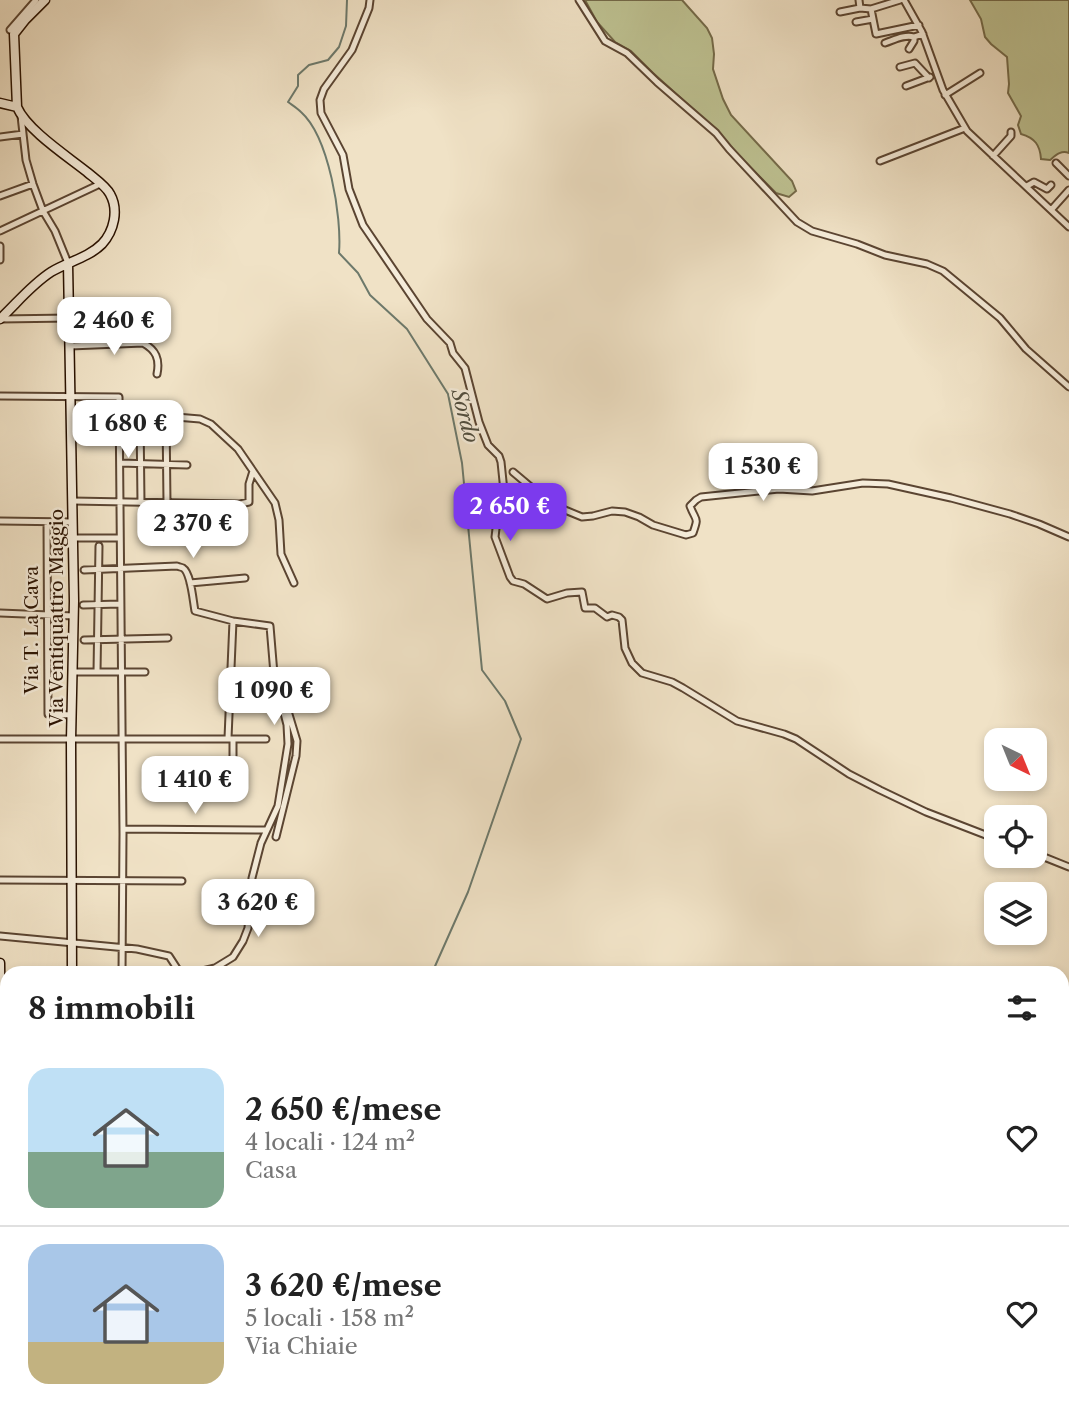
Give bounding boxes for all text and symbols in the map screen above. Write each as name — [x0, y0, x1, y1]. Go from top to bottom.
pin: 2 460 € — [49, 298, 179, 357]
text: 2 460 € — [73, 306, 155, 334]
water label: Sordo — [446, 384, 485, 446]
pin: 1 680 € — [63, 400, 193, 460]
text: 1 680 € — [88, 409, 168, 437]
pin: 1 530 € — [698, 444, 828, 503]
text: 1 530 € — [725, 452, 801, 480]
pin: 2 650 € — [445, 484, 575, 543]
text: 2 650 € — [470, 492, 550, 520]
pin: 2 370 € — [128, 500, 258, 560]
street label: Via Ventiquattro Maggio — [45, 509, 68, 728]
text: 2 370 € — [153, 509, 233, 537]
street label: Via T. La Cava — [20, 566, 43, 695]
pin: 1 090 € — [209, 668, 339, 727]
text: 1 090 € — [234, 676, 314, 704]
north arrow — [984, 728, 1046, 791]
map controls — [984, 728, 1047, 945]
pin: 1 410 € — [130, 756, 260, 816]
text: 1 410 € — [158, 765, 232, 793]
button: locate — [984, 805, 1047, 868]
pin: 3 620 € — [193, 880, 323, 939]
button: layers — [984, 882, 1047, 945]
text: 3 620 € — [217, 888, 299, 916]
icon: filters — [1003, 989, 1041, 1027]
text: 8 immobili — [28, 990, 195, 1027]
text: 2 650 €/mese — [245, 1091, 441, 1128]
icon: home — [84, 1096, 168, 1180]
icon: heart — [1003, 1119, 1041, 1157]
text: 4 locali · 124 m² — [245, 1128, 415, 1156]
text: Casa — [245, 1156, 297, 1184]
text: 3 620 €/mese — [245, 1267, 442, 1304]
icon: home — [84, 1272, 168, 1356]
icon: heart — [1003, 1295, 1041, 1333]
text: 5 locali · 158 m² — [245, 1304, 414, 1332]
text: Via Chiaie — [245, 1332, 358, 1360]

